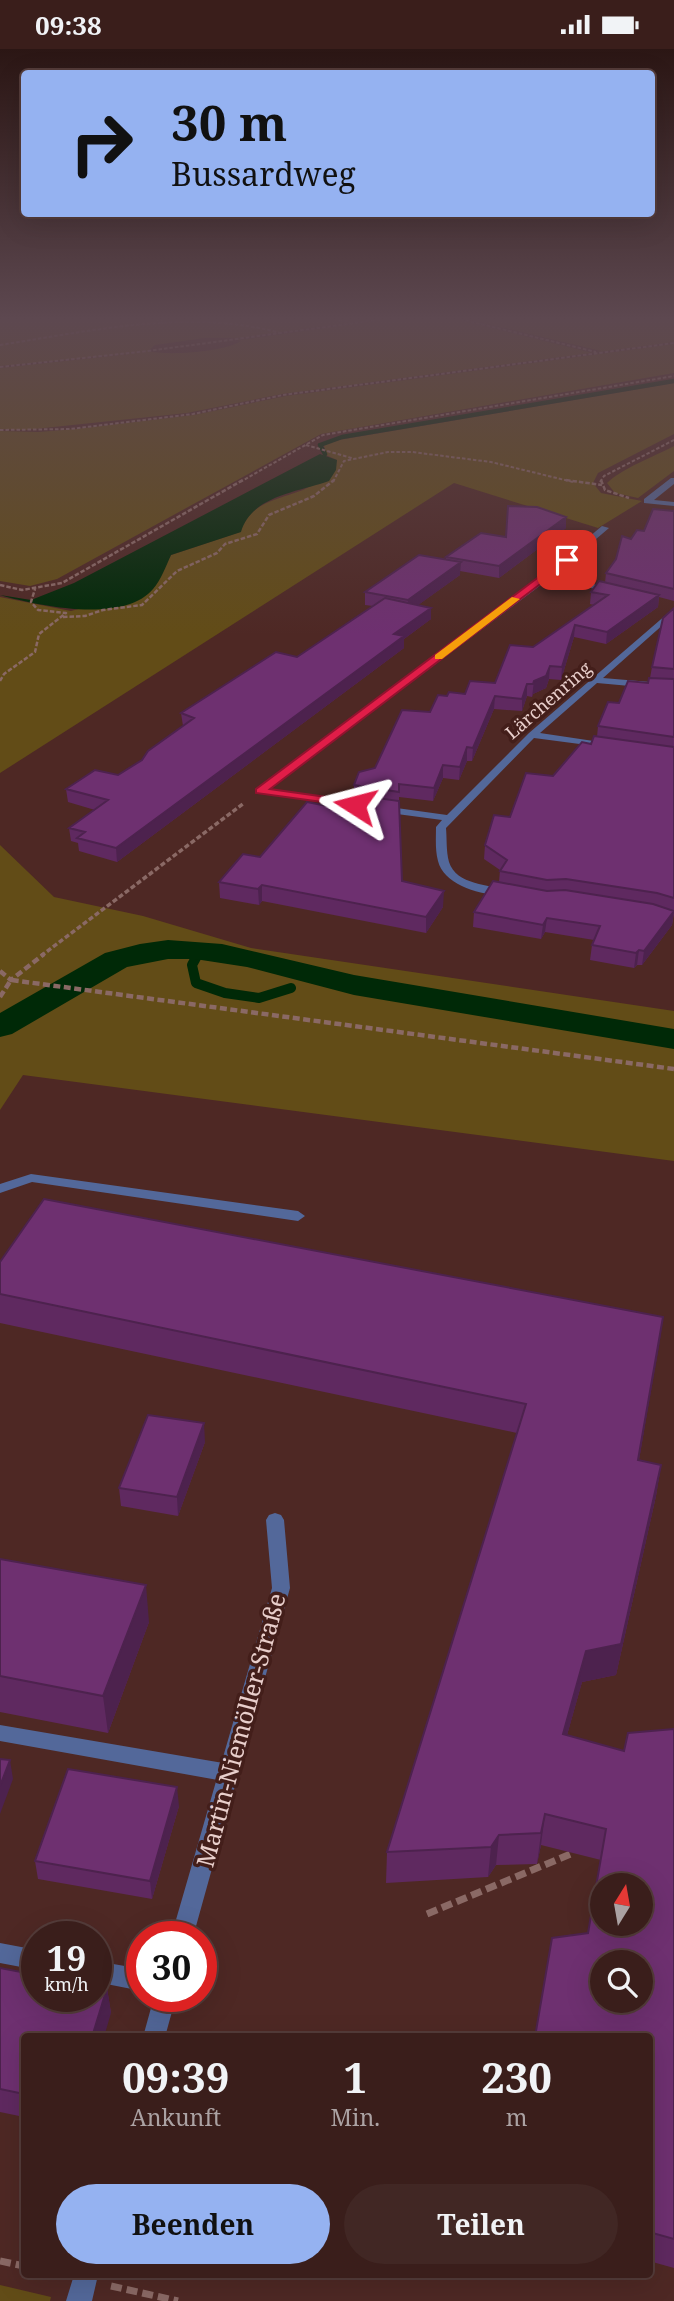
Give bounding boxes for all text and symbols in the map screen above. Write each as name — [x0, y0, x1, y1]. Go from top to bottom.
text: 09:38 — [35, 7, 102, 43]
text: 30 m — [171, 89, 287, 155]
icon: right — [56, 98, 147, 189]
text: Bussardweg — [171, 152, 356, 195]
pin — [537, 530, 597, 590]
icon: arrive — [548, 541, 586, 579]
street label: Lärchenring — [500, 656, 596, 744]
position arrow — [318, 768, 392, 842]
street label: Martin-Niemöller-Straße — [188, 1589, 292, 1871]
north arrow — [590, 1873, 653, 1935]
map controls — [590, 1873, 653, 2013]
speed limit sign: 30 — [126, 1921, 217, 2012]
text: 19 — [47, 1934, 86, 1981]
button: search — [590, 1950, 653, 2013]
text: km/h — [44, 1972, 89, 1996]
text: 09:39 — [122, 2048, 230, 2105]
text: 1 — [343, 2048, 367, 2105]
text: 230 — [481, 2048, 552, 2105]
text: Ankunft — [130, 2101, 221, 2133]
text: Min. — [330, 2101, 380, 2133]
text: m — [506, 2101, 527, 2133]
button: Beenden — [56, 2184, 330, 2264]
button: Teilen — [344, 2184, 618, 2264]

